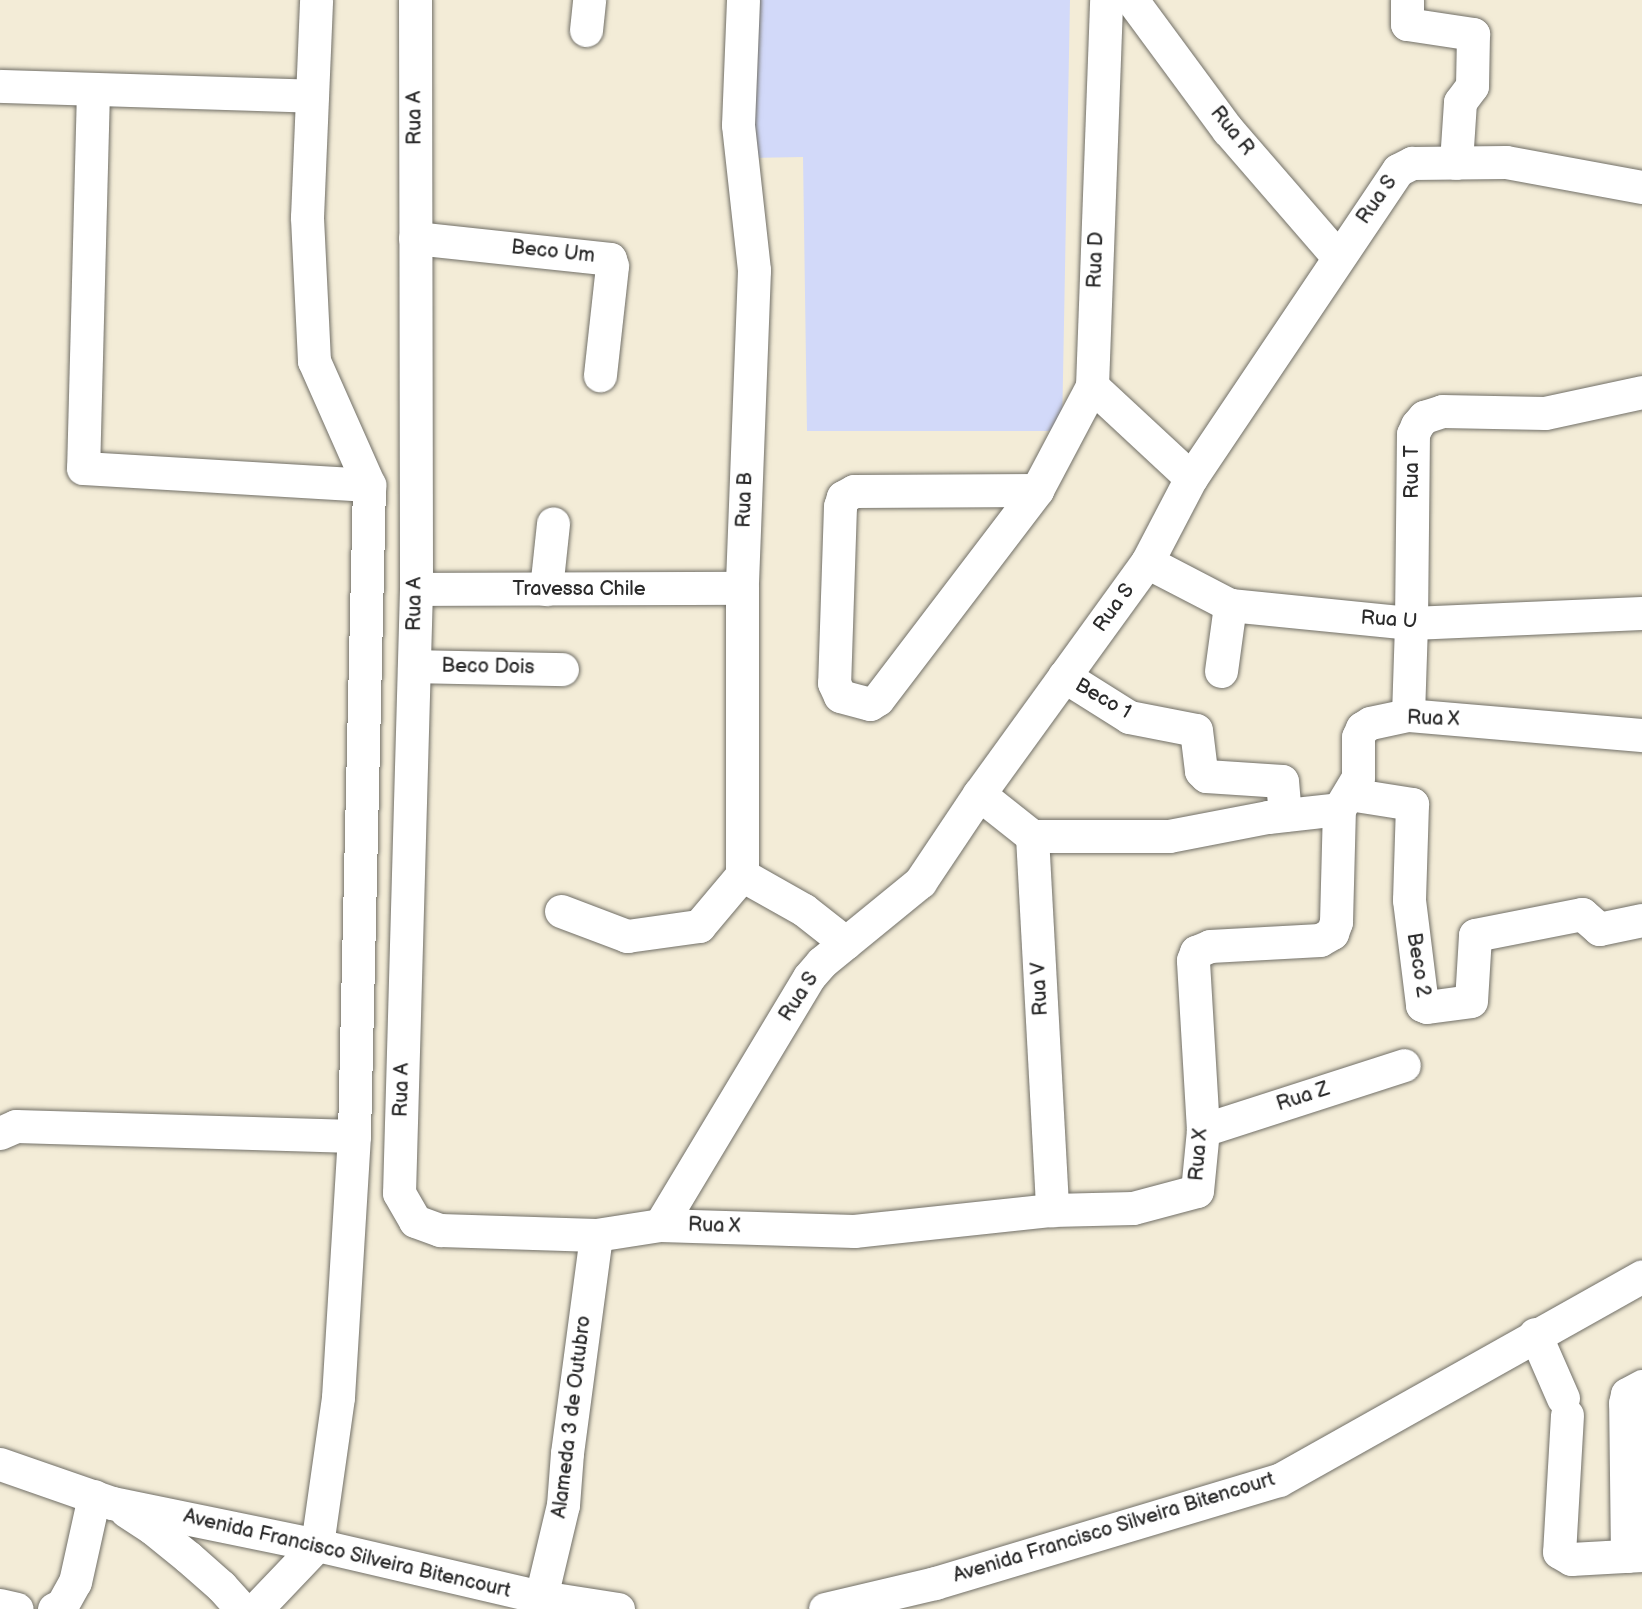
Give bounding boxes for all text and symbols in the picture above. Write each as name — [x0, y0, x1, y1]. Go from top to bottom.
street label: Rua A — [403, 91, 427, 145]
street label: Rua R — [1205, 102, 1259, 160]
street label: Rua S — [1352, 171, 1402, 229]
street label: Rua D — [1083, 231, 1109, 289]
street label: Beco Um — [510, 236, 596, 268]
street label: Rua T — [1400, 445, 1424, 499]
street label: Rua B — [732, 472, 758, 528]
street label: Rua A — [403, 577, 427, 631]
street label: Travessa Chile — [512, 577, 646, 601]
street label: Rua S — [1088, 579, 1140, 637]
street label: Rua U — [1360, 606, 1418, 634]
street label: Beco Dois — [441, 654, 535, 680]
street label: Beco 1 — [1071, 673, 1135, 725]
street label: Rua X — [1406, 706, 1460, 732]
street label: Beco 2 — [1401, 931, 1435, 999]
street label: Rua V — [1027, 961, 1053, 1017]
street label: Rua S — [774, 968, 824, 1026]
street label: Rua A — [389, 1062, 415, 1118]
street label: Rua Z — [1273, 1077, 1333, 1117]
street label: Rua X — [1185, 1127, 1213, 1183]
street label: Rua X — [687, 1213, 741, 1239]
street label: Alameda 3 de Outubro — [548, 1314, 596, 1520]
street label: Avenida Francisco Silveira Bitencourt — [950, 1468, 1278, 1588]
street label: Avenida Francisco Silveira Bitencourt — [181, 1505, 513, 1603]

